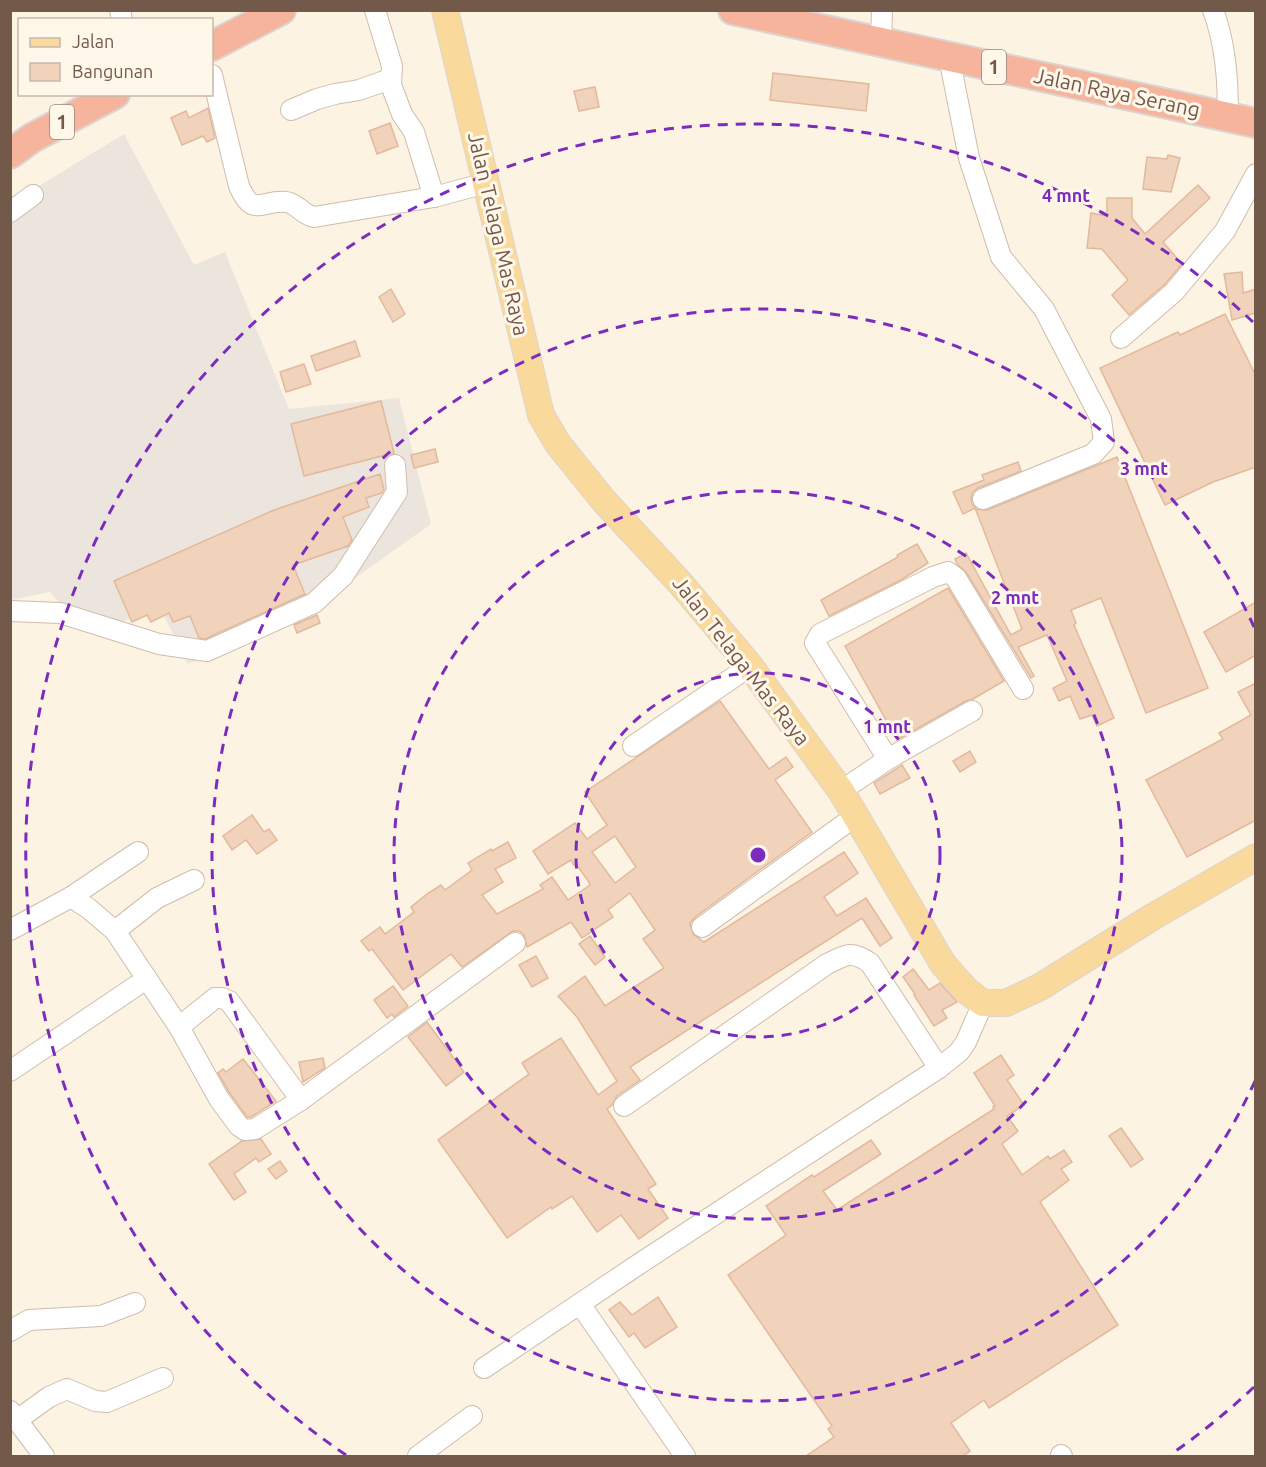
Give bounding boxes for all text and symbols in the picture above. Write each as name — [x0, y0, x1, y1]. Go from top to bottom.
legend — [18, 18, 213, 96]
text: Jalan — [72, 31, 114, 51]
road number: 1 — [982, 50, 1006, 84]
text: Bangunan — [72, 61, 153, 81]
street label: Jalan Raya Serang — [1032, 63, 1202, 121]
road number: 1 — [50, 105, 74, 139]
street label: Jalan Telaga Mas Raya — [464, 130, 534, 338]
text: 4 mnt — [1042, 185, 1090, 205]
text: 3 mnt — [1120, 458, 1168, 478]
street label: Jalan Telaga Mas Raya — [668, 571, 815, 750]
text: 2 mnt — [991, 587, 1039, 607]
text: 1 mnt — [863, 716, 911, 736]
centre of rings — [748, 845, 768, 865]

